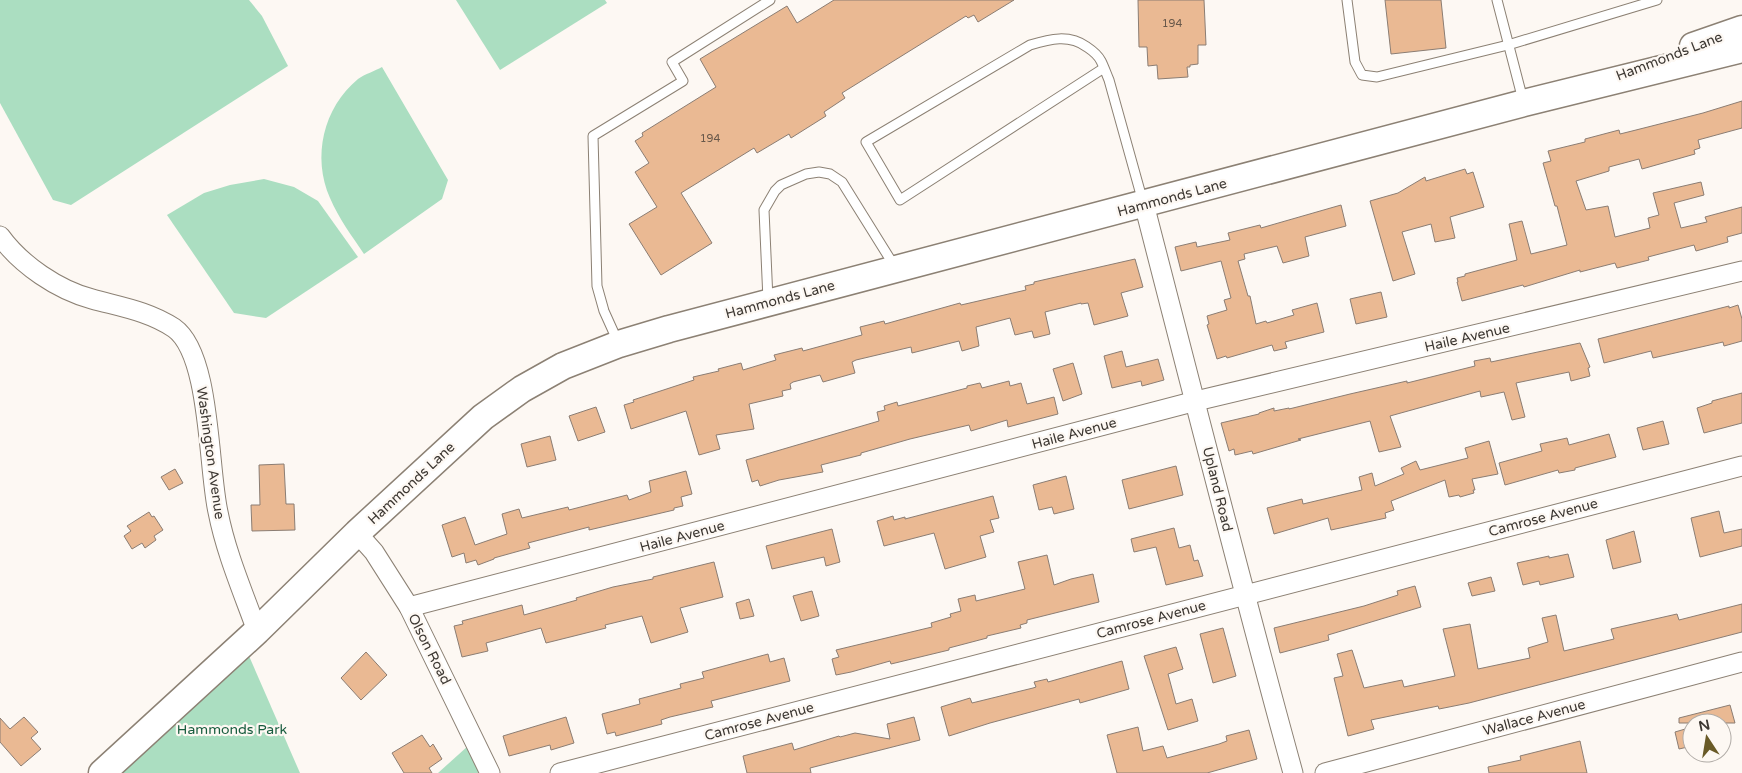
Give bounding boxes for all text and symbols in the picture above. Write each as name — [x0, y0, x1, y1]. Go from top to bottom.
house number: 194 — [1162, 17, 1182, 30]
street label: Hammonds Lane — [1613, 28, 1725, 85]
house number: 194 — [700, 132, 720, 145]
street label: Hammonds Lane — [1115, 175, 1229, 220]
street label: Hammonds Lane — [723, 277, 837, 322]
street label: Haile Avenue — [1423, 319, 1512, 356]
street label: Washington Avenue — [193, 386, 228, 520]
street label: Haile Avenue — [1030, 414, 1118, 453]
street label: Hammonds Lane — [364, 439, 458, 528]
street label: Upland Road — [1199, 445, 1236, 533]
street label: Camrose Avenue — [1487, 495, 1600, 540]
street label: Haile Avenue — [638, 517, 726, 556]
street label: Camrose Avenue — [1095, 597, 1208, 642]
street label: Olson Road — [404, 611, 455, 688]
street label: Wallace Avenue — [1481, 696, 1587, 739]
street label: Camrose Avenue — [703, 699, 816, 744]
north arrow — [1682, 713, 1732, 763]
text: N — [1697, 716, 1712, 735]
park label: Hammonds Park — [177, 721, 288, 738]

